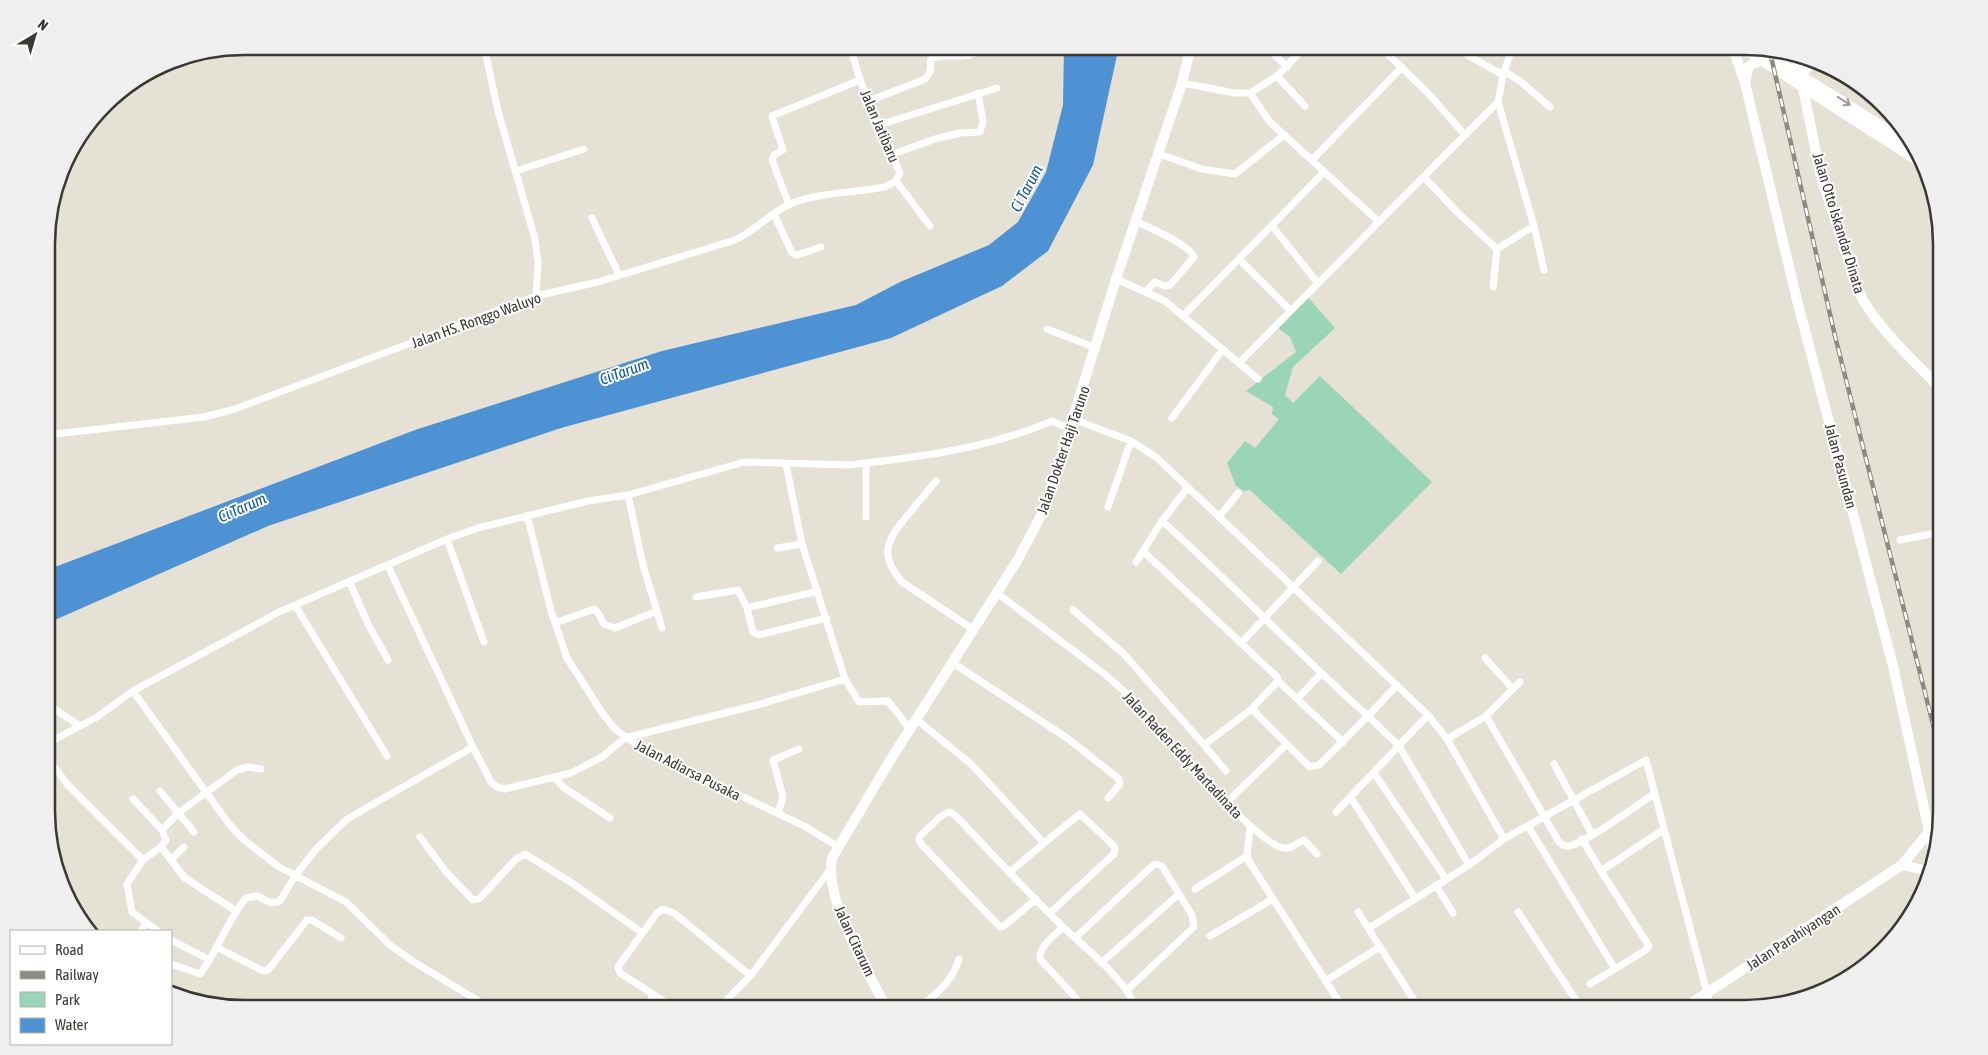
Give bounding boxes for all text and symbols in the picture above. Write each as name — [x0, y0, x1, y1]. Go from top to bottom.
north arrow — [10, 10, 60, 60]
text: N — [35, 16, 51, 34]
street label: Jalan Jatibaru — [857, 87, 903, 165]
one-way arrow — [1837, 97, 1851, 107]
street label: Jalan Otto Iskandar Dinata — [1809, 151, 1869, 295]
water label: Ci Tarum — [1006, 161, 1046, 215]
street label: Jalan HS. Ronggo Waluyo — [409, 289, 543, 351]
water label: Ci Tarum — [597, 354, 651, 388]
street label: Jalan Dokter Haji Taruno — [1033, 384, 1093, 516]
street label: Jalan Pasundan — [1821, 422, 1861, 510]
water label: Ci Tarum — [215, 488, 269, 526]
street label: Jalan Raden Eddy Martadinata — [1120, 688, 1246, 822]
street label: Jalan Adiarsa Pusaka — [632, 736, 744, 804]
street label: Jalan Parahiyangan — [1743, 900, 1843, 974]
street label: Jalan Citarum — [831, 903, 879, 979]
legend — [10, 930, 172, 1045]
text: Road — [55, 941, 84, 958]
text: Railway — [55, 966, 99, 983]
text: Park — [55, 991, 80, 1008]
text: Water — [55, 1016, 88, 1033]

